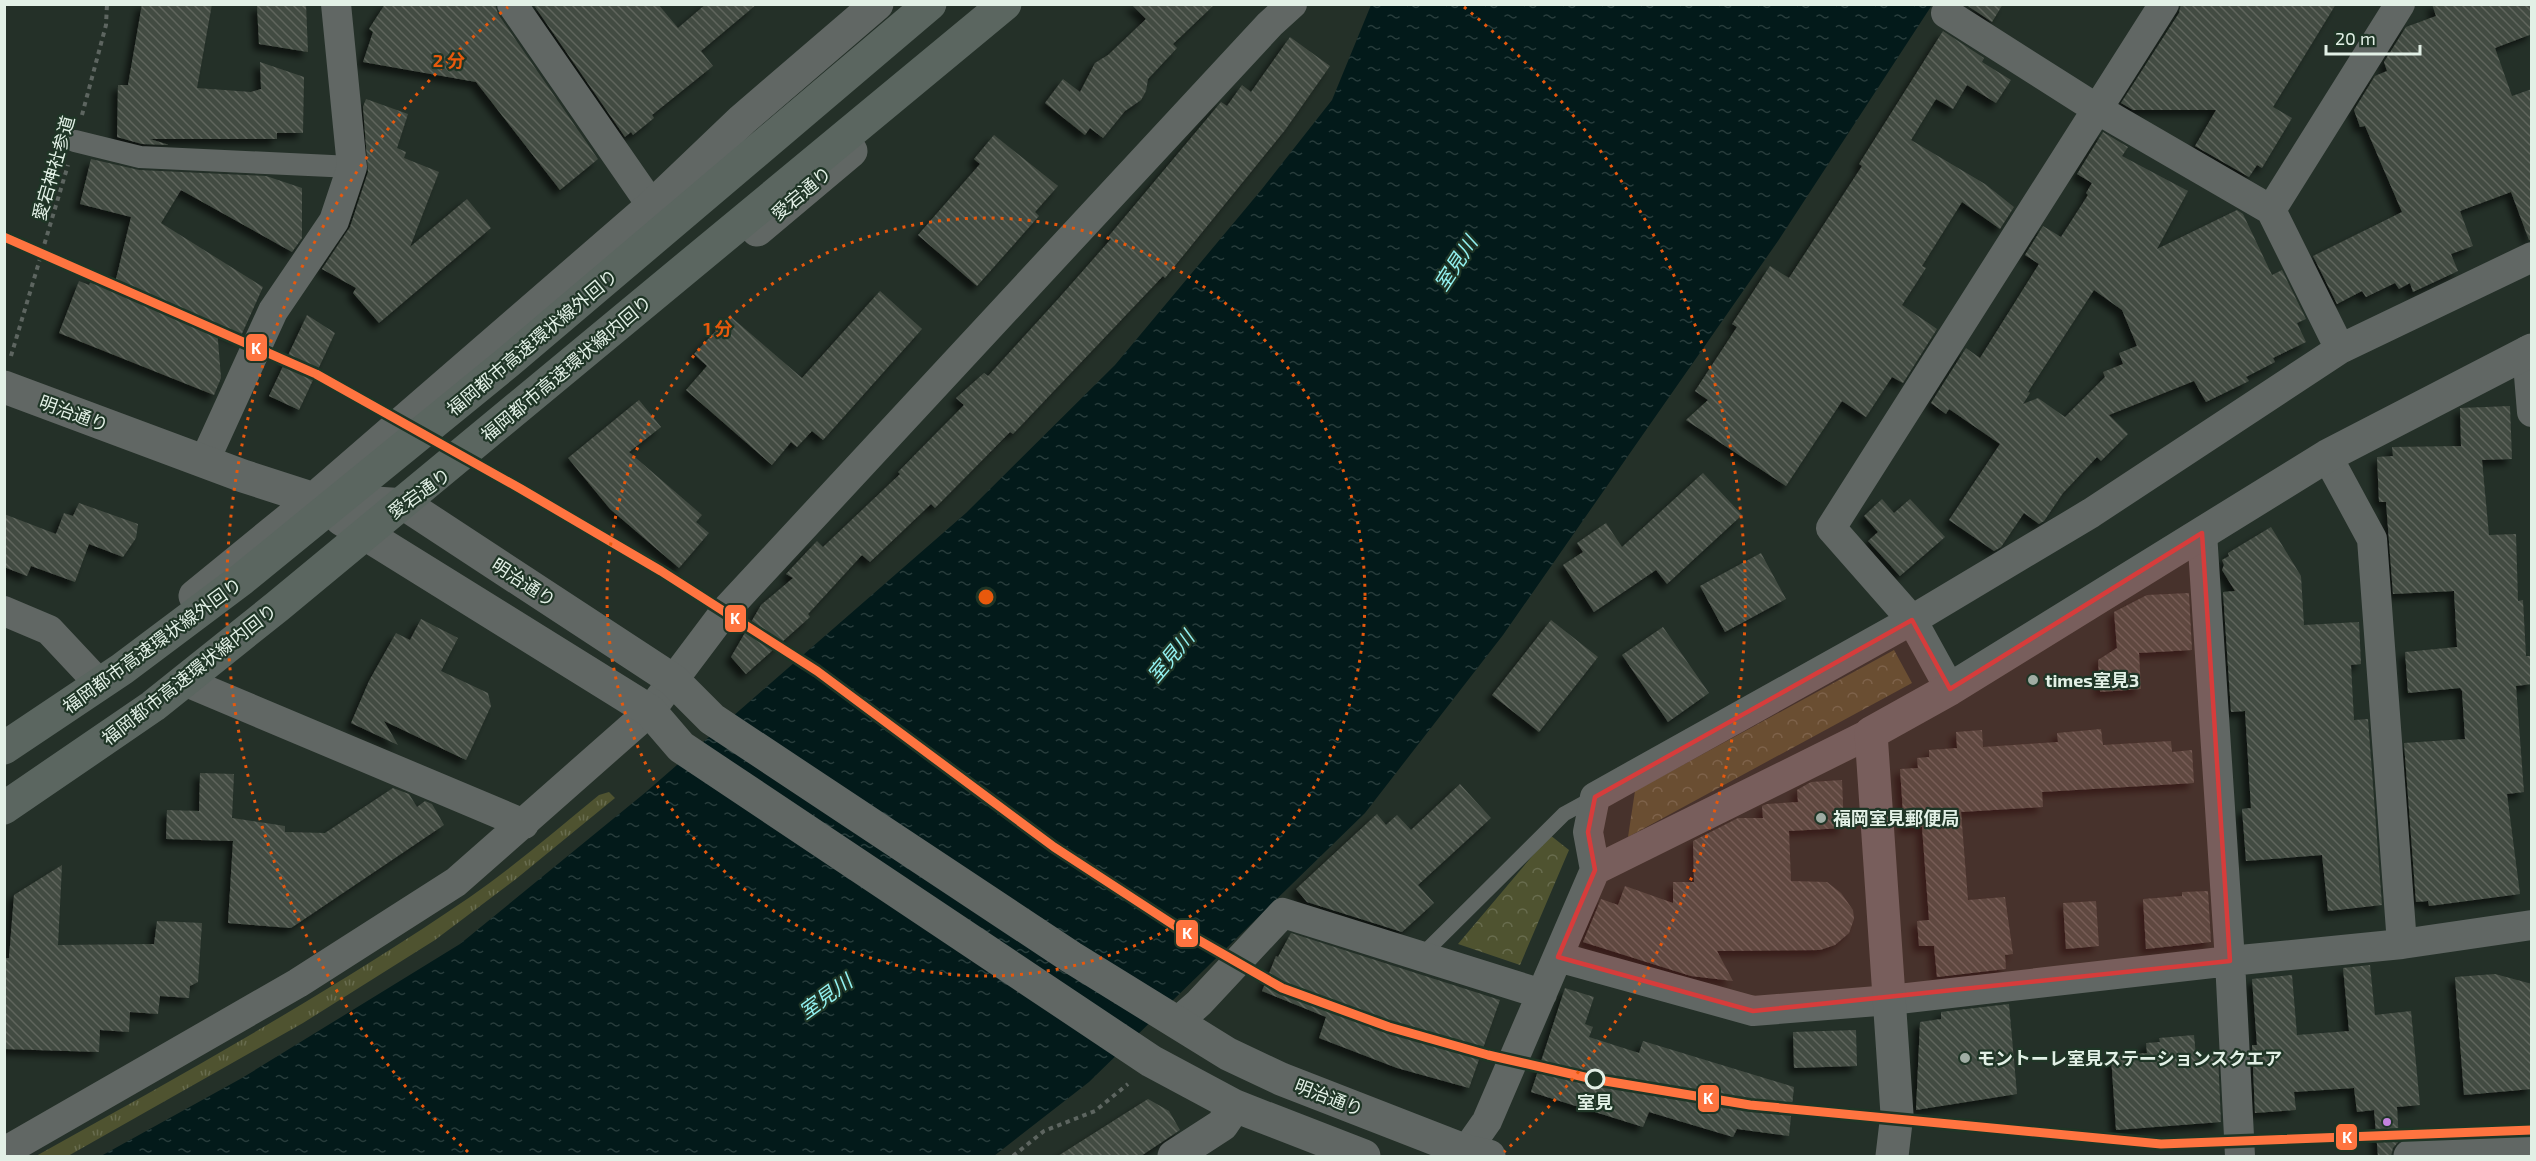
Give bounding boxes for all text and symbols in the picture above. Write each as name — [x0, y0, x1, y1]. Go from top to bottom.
scale bar — [2326, 18, 2420, 56]
text: 20 m — [2335, 27, 2376, 49]
text: 2 分 — [433, 49, 465, 71]
street label: 愛宕神社参道 — [28, 113, 78, 223]
street label: 愛宕通り — [766, 161, 836, 225]
water label: 室見川 — [1429, 230, 1482, 295]
street label: 福岡都市高速環状線外回り — [442, 264, 622, 420]
street label: 福岡都市高速環状線内回り — [476, 290, 656, 446]
text: 1 分 — [703, 317, 733, 339]
line badge: K — [245, 333, 268, 362]
text: K — [251, 338, 262, 357]
street label: 明治通り — [36, 390, 112, 436]
street label: 愛宕通り — [383, 463, 455, 523]
street label: 明治通り — [488, 553, 560, 611]
street label: 福岡都市高速環状線外回り — [58, 573, 246, 717]
centre of rings — [976, 587, 996, 607]
street label: 福岡都市高速環状線内回り — [97, 599, 281, 749]
line badge: K — [724, 604, 747, 633]
text: K — [730, 608, 741, 627]
water label: 室見川 — [1142, 624, 1200, 687]
place label: times室見3 — [2045, 669, 2139, 691]
marker: times室見3 — [2026, 673, 2040, 687]
place label: 福岡室見郵便局 — [1833, 807, 1959, 829]
marker: 福岡室見郵便局 — [1814, 811, 1828, 825]
line badge: K — [1175, 919, 1199, 948]
text: K — [1182, 923, 1193, 942]
water label: 室見川 — [794, 967, 858, 1023]
place label: モントーレ室見ステーションスクエア — [1977, 1047, 2282, 1069]
marker: モントーレ室見ステーションスクエア — [1958, 1051, 1972, 1065]
marker: 室見 — [1585, 1069, 1605, 1089]
street label: 明治通り — [1291, 1074, 1367, 1120]
line badge: K — [1697, 1084, 1720, 1113]
text: K — [1703, 1088, 1714, 1107]
place label: 室見 — [1577, 1091, 1613, 1113]
unlabelled marker — [2381, 1116, 2393, 1128]
line badge: K — [2335, 1123, 2358, 1151]
text: K — [2342, 1127, 2353, 1146]

